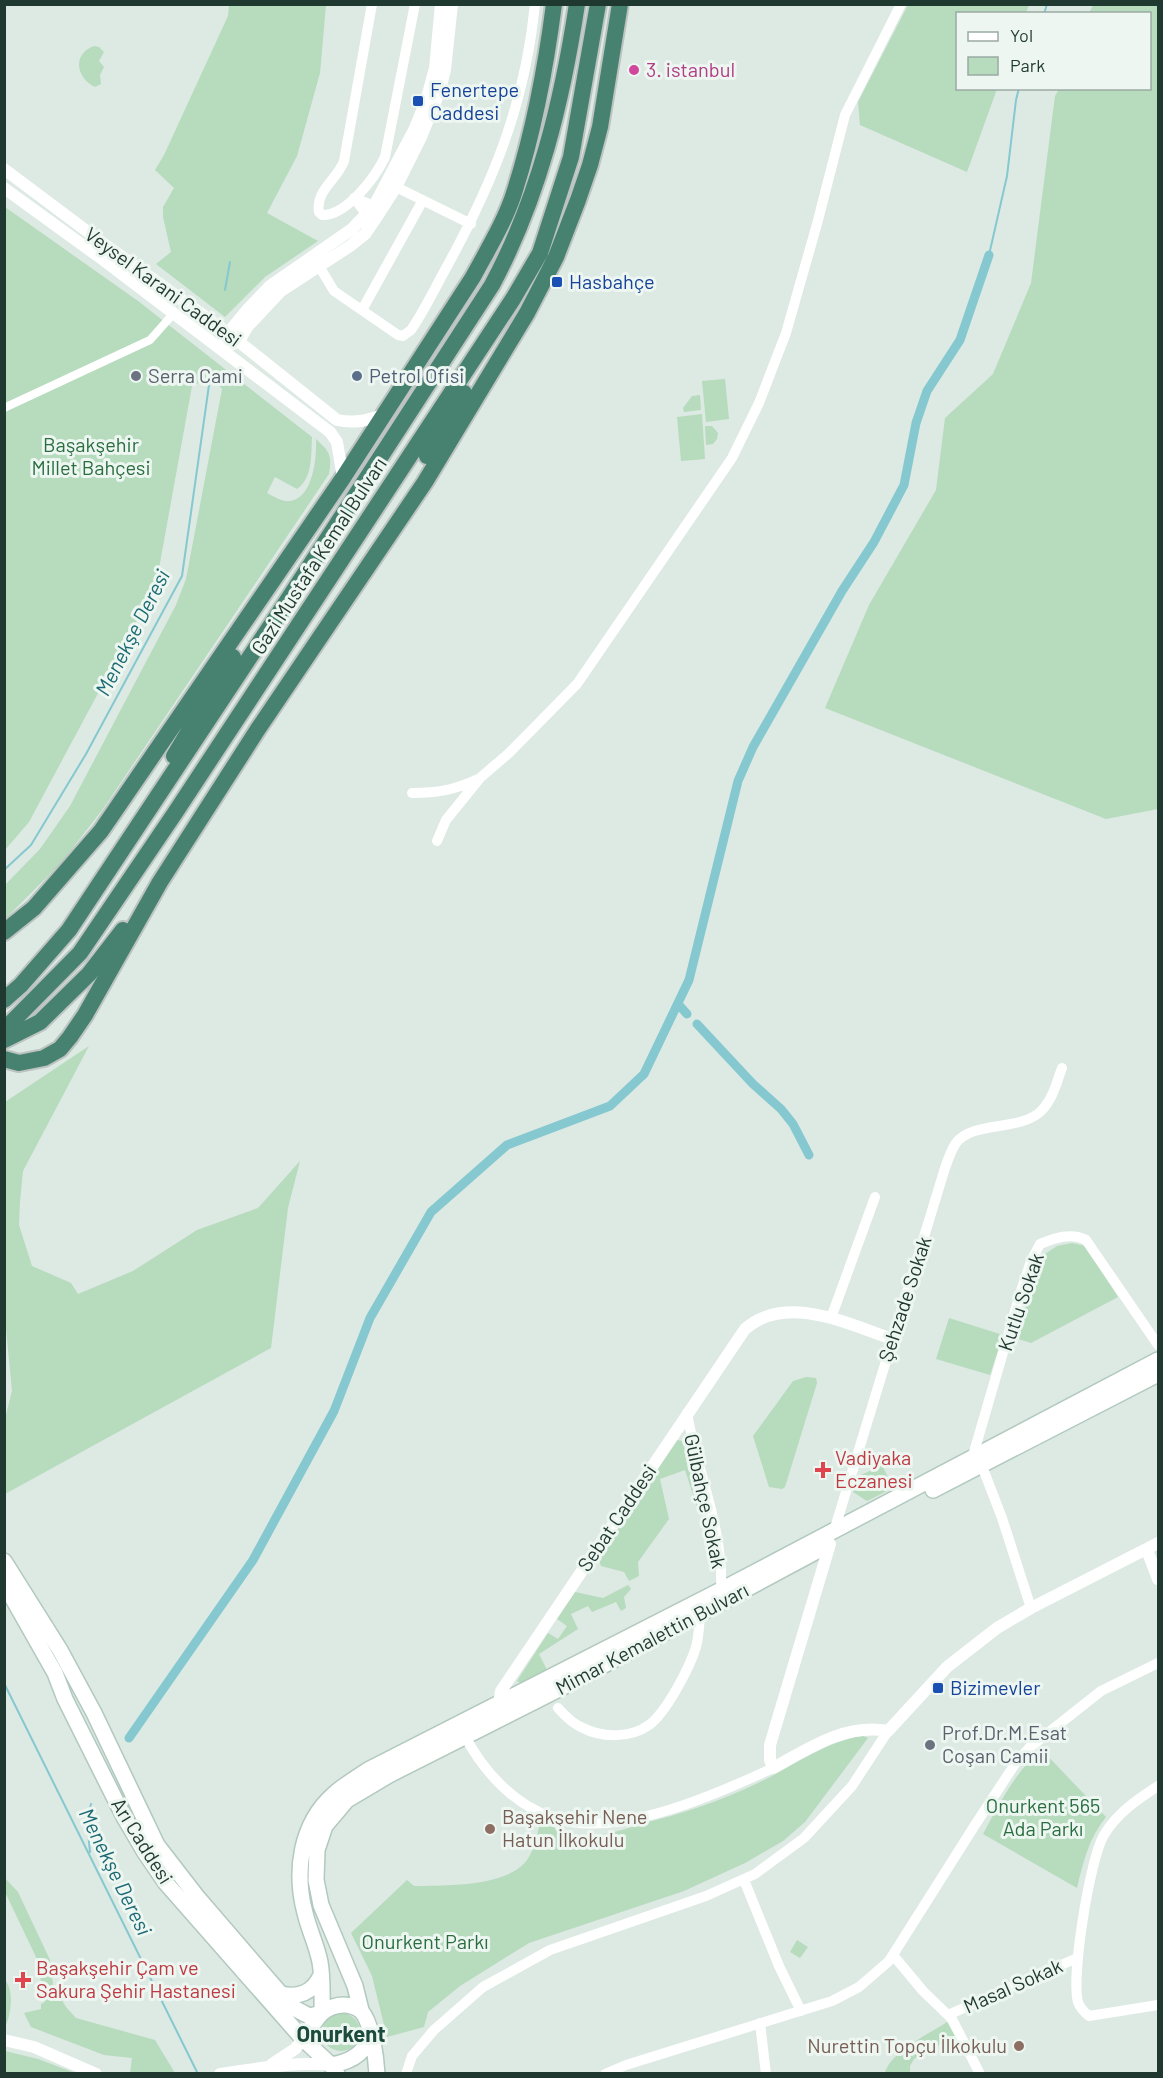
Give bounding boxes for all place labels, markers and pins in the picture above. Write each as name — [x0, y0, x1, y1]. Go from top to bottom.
place label: 3. istanbul — [646, 57, 735, 81]
marker: 3. istanbul — [627, 63, 641, 77]
place label: Fenertepe Caddesi — [430, 77, 519, 124]
marker: Fenertepe Caddesi — [411, 94, 425, 108]
place label: Hasbahçe — [569, 269, 655, 293]
marker: Hasbahçe — [550, 275, 564, 289]
place label: Serra Cami — [148, 363, 243, 387]
place label: Petrol Ofisi — [369, 363, 464, 387]
marker: Serra Cami — [129, 369, 143, 383]
marker: Petrol Ofisi — [350, 369, 364, 383]
place label: Vadiyaka Eczanesi — [835, 1445, 913, 1492]
marker: Vadiyaka Eczanesi — [816, 1463, 830, 1477]
place label: Bizimevler — [950, 1675, 1041, 1699]
marker: Bizimevler — [931, 1681, 945, 1695]
place label: Prof.Dr.M.Esat Coşan Camii — [942, 1720, 1067, 1767]
marker: Prof.Dr.M.Esat Coşan Camii — [923, 1738, 937, 1752]
place label: Başakşehir Nene Hatun İlkokulu — [502, 1804, 647, 1851]
marker: Başakşehir Nene Hatun İlkokulu — [483, 1822, 497, 1836]
place label: Başakşehir Çam ve Sakura Şehir Hastanesi — [36, 1955, 236, 2002]
marker: Başakşehir Çam ve Sakura Şehir Hastanesi — [14, 1971, 32, 1989]
place label: Nurettin Topçu İlkokulu — [807, 2033, 1007, 2057]
marker: Nurettin Topçu İlkokulu — [1012, 2039, 1026, 2053]

